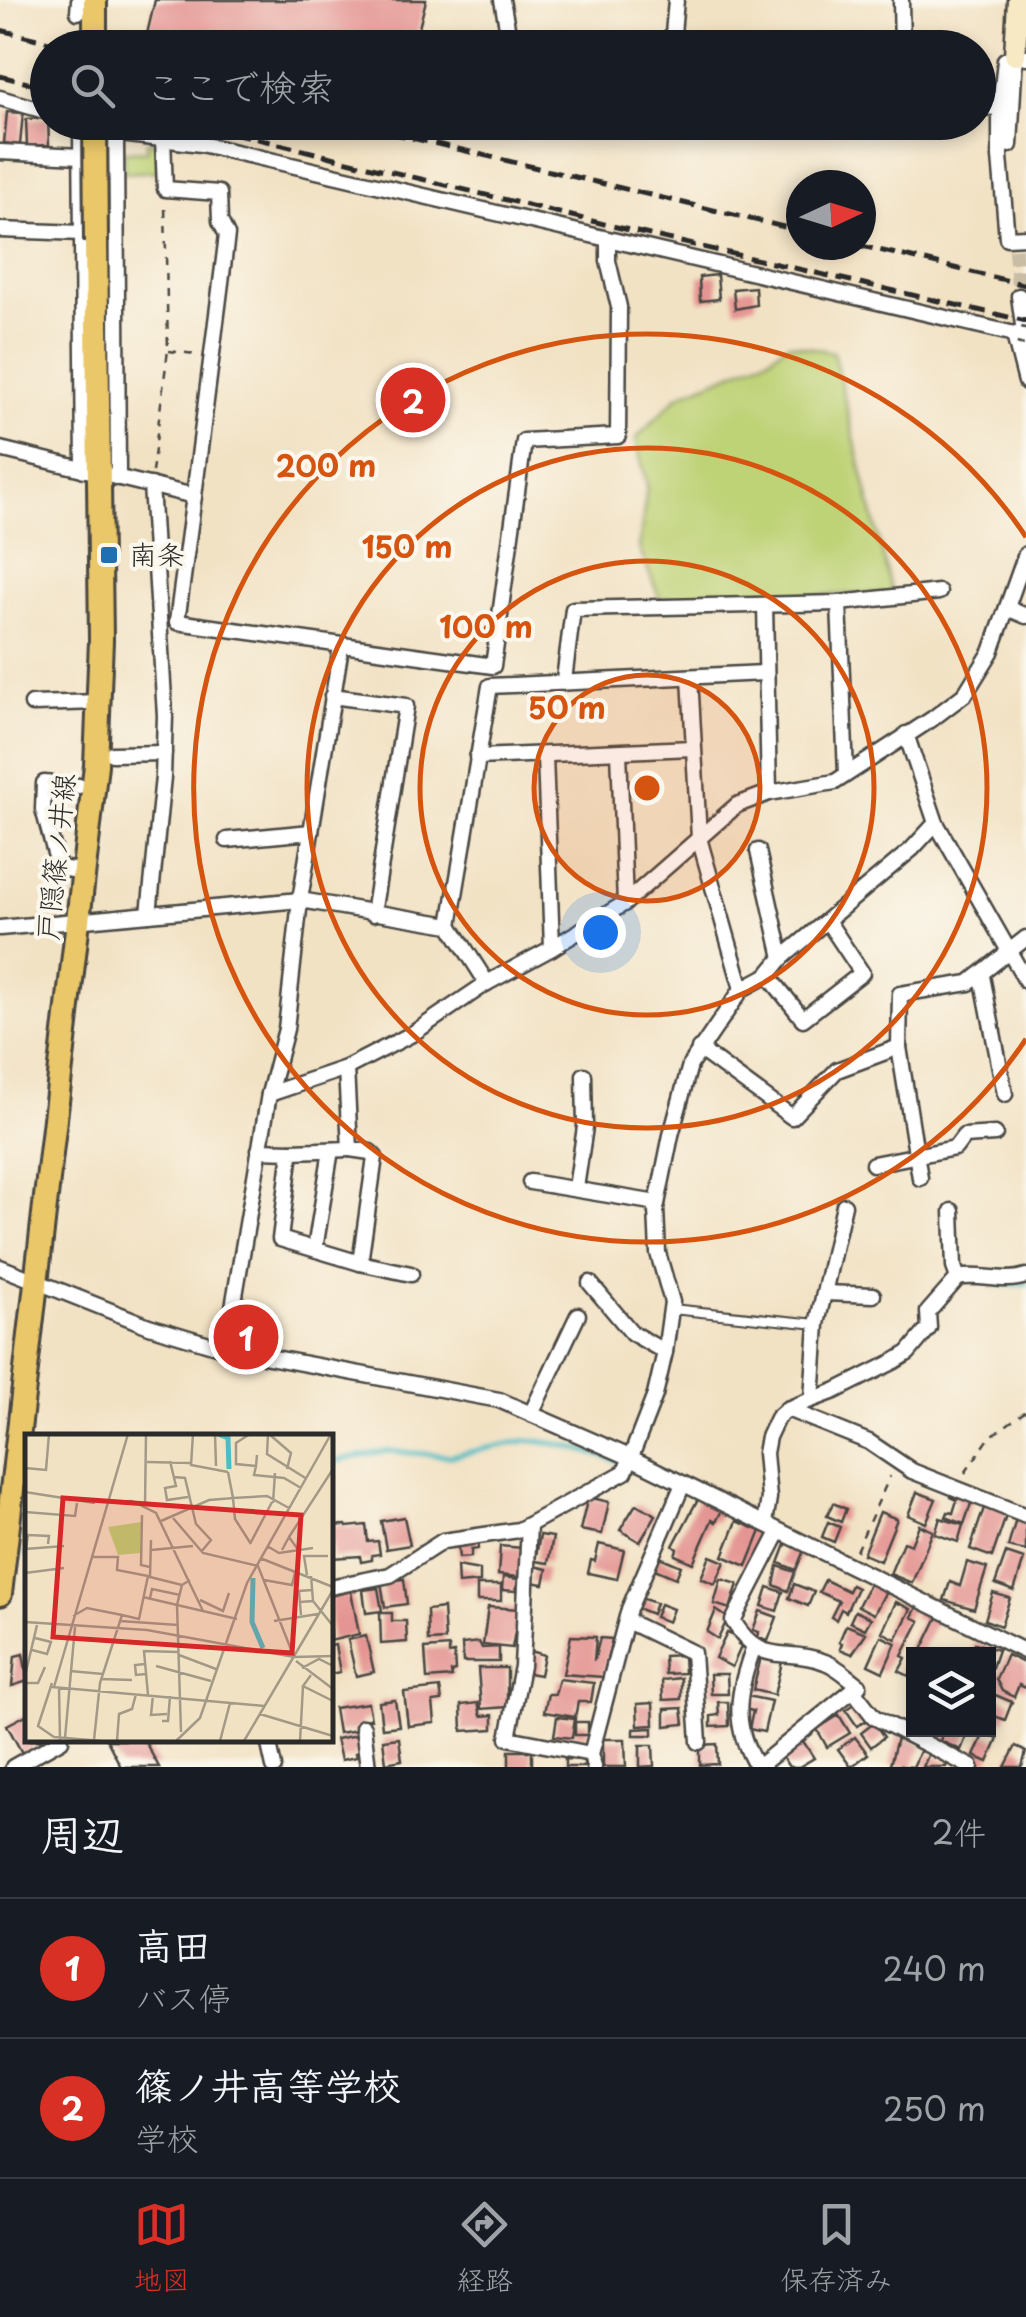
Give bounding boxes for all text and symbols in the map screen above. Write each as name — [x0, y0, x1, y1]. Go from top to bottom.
search box — [30, 30, 996, 140]
text: ここで検索 — [145, 57, 335, 114]
icon: search — [65, 58, 120, 113]
north arrow — [786, 170, 876, 260]
pin: 2 — [380, 362, 446, 438]
text: 200 m — [276, 442, 376, 487]
text: 150 m — [362, 523, 452, 568]
place label: 南条 — [129, 532, 185, 575]
marker: 南条 — [98, 544, 120, 566]
text: 100 m — [439, 603, 533, 648]
text: 50 m — [528, 684, 606, 729]
centre of rings — [629, 770, 665, 806]
street label: 戸隠篠ノ井線 — [24, 771, 85, 943]
your location — [575, 907, 626, 958]
pin: 1 — [214, 1300, 278, 1374]
inset map — [25, 1434, 332, 1742]
map controls — [906, 1647, 996, 1737]
button: layers — [906, 1647, 996, 1737]
text: 周辺 — [40, 1801, 124, 1864]
text: 2件 — [931, 1808, 986, 1856]
text: 高田 — [135, 1916, 211, 1973]
text: 1 — [65, 1944, 80, 1992]
text: 240 m — [883, 1944, 986, 1992]
text: バス停 — [135, 1973, 231, 2021]
text: 篠ノ井高等学校 — [135, 2056, 401, 2113]
text: 2 — [61, 2084, 84, 2132]
text: 250 m — [883, 2084, 986, 2132]
text: 学校 — [135, 2113, 199, 2161]
tab: 地図 — [134, 2197, 190, 2300]
tab: 経路 — [457, 2197, 513, 2300]
tab: 保存済み — [780, 2197, 892, 2300]

